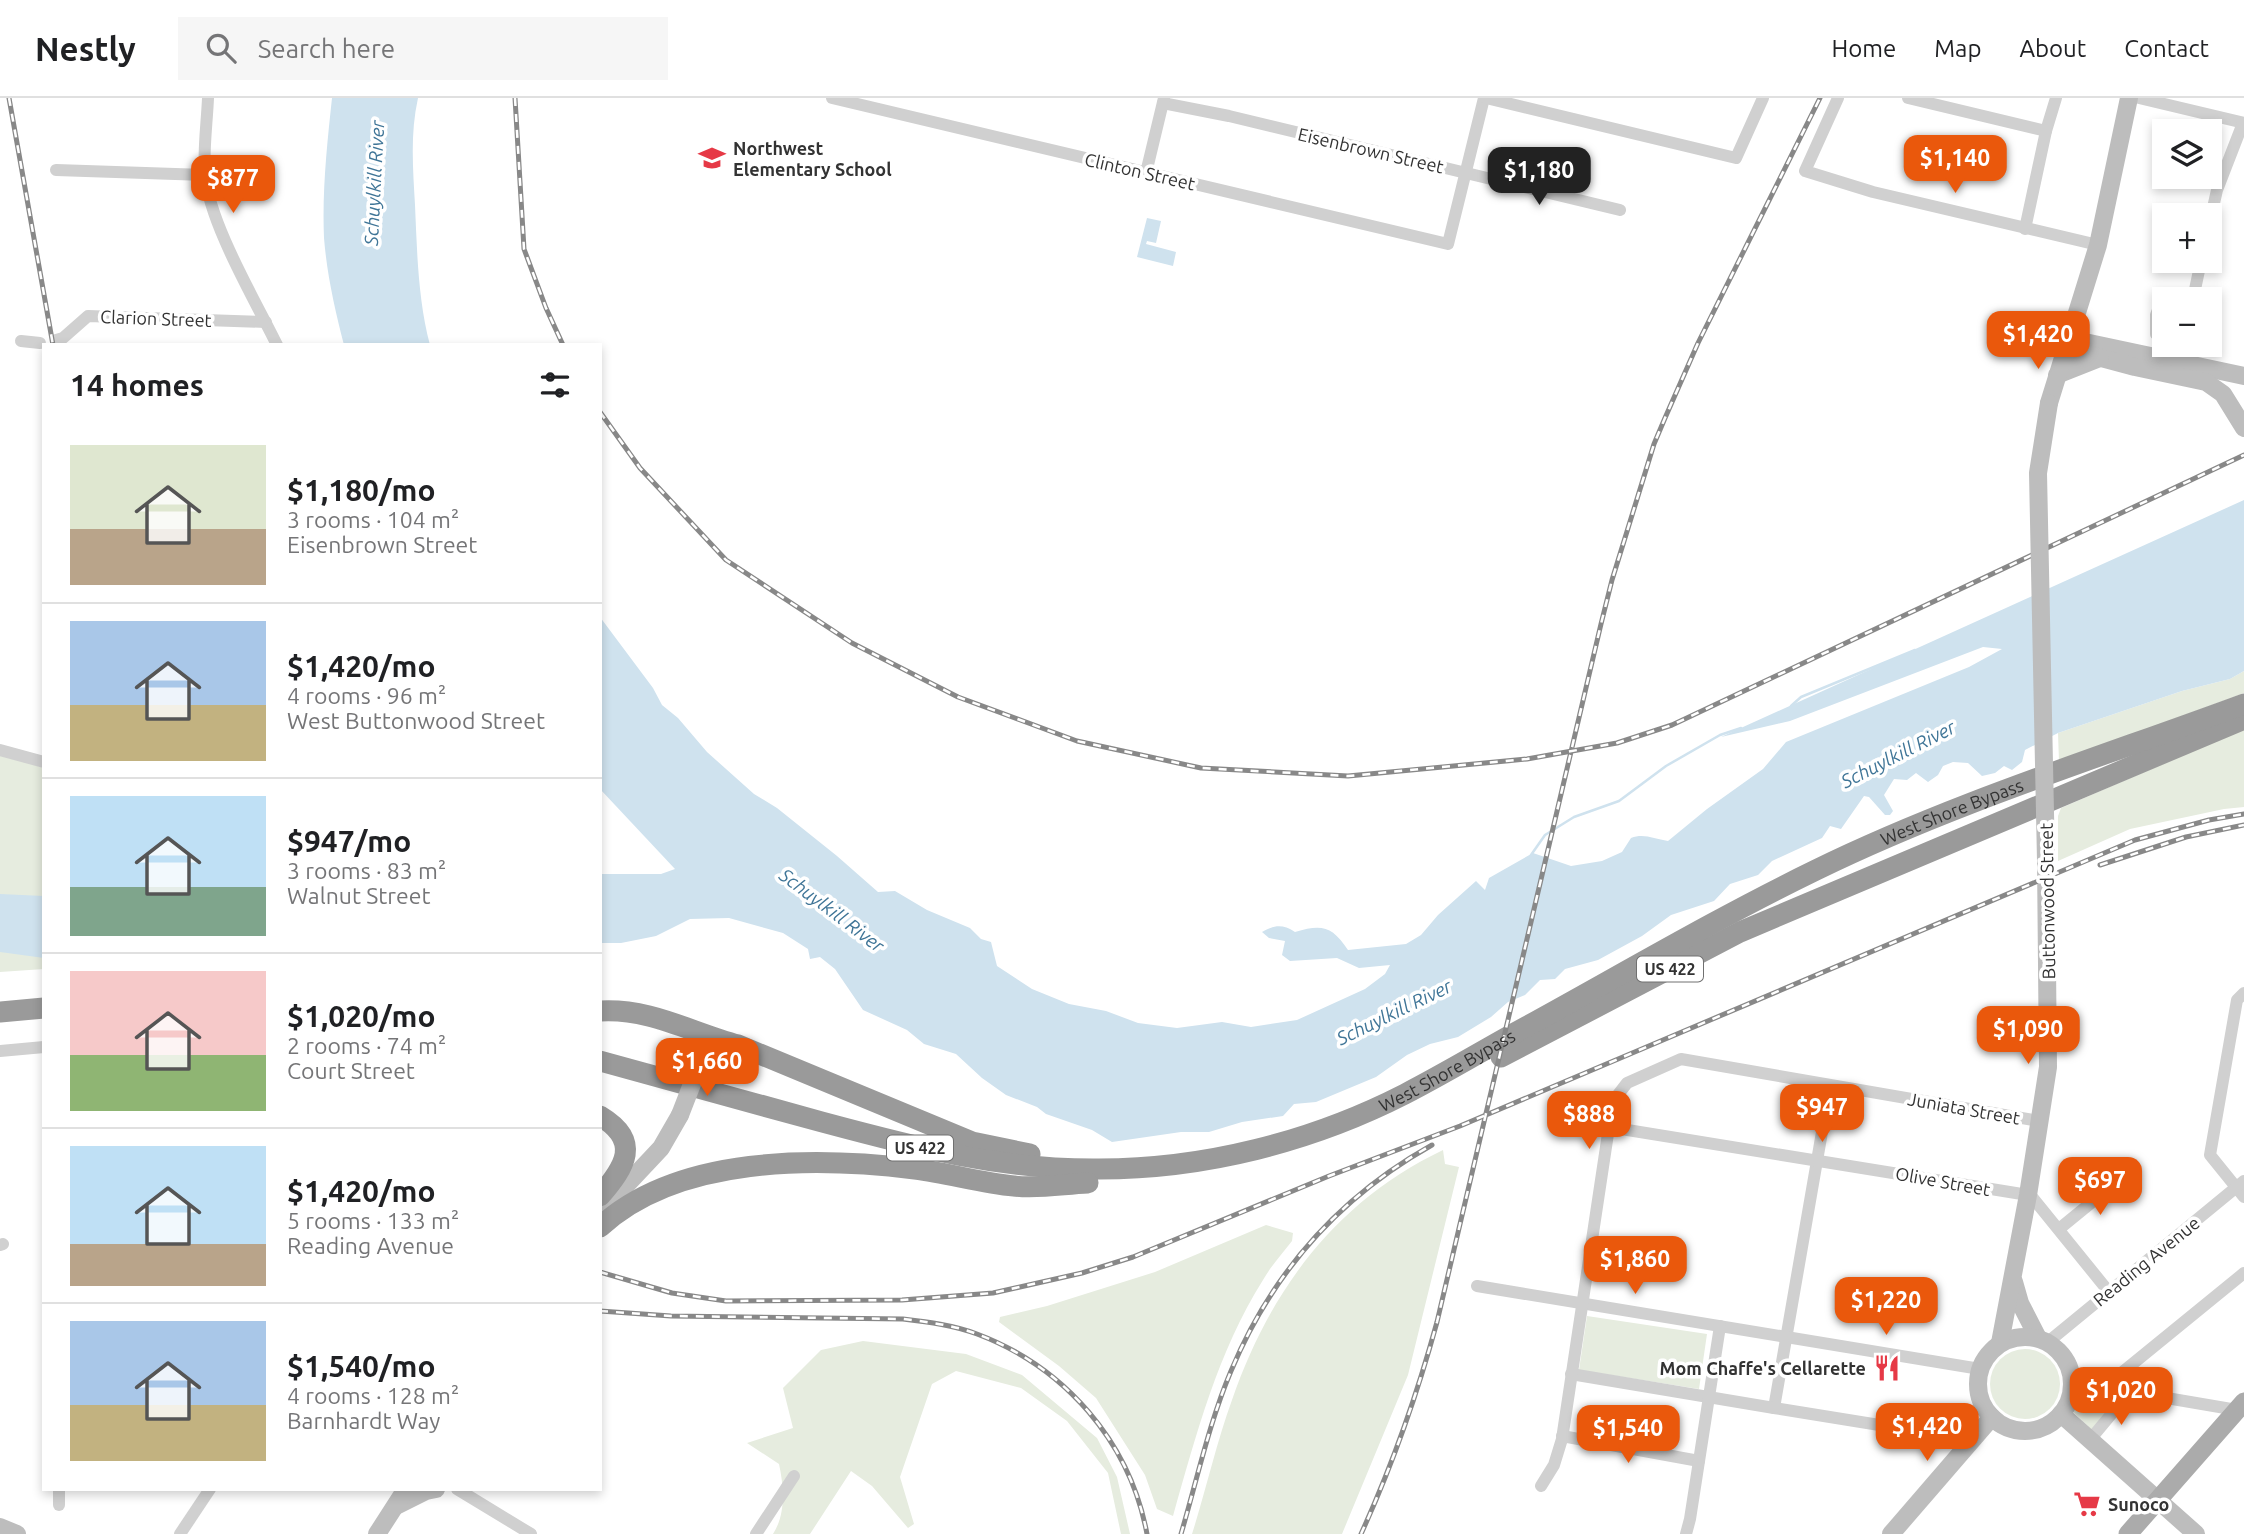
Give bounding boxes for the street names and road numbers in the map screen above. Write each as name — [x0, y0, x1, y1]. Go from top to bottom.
street label: Eisenbrown Street — [1296, 124, 1446, 176]
street label: Clinton Street — [1083, 149, 1197, 193]
street label: Clarion Street — [100, 306, 212, 330]
street label: West Shore Bypass — [1877, 774, 2026, 849]
street label: Buttonwood Street — [2036, 823, 2058, 979]
road number: US 422 — [1637, 956, 1703, 982]
street label: West Shore Bypass — [1376, 1025, 1518, 1115]
street label: Juniata Street — [1906, 1088, 2022, 1128]
road number: US 422 — [887, 1136, 953, 1160]
street label: Olive Street — [1894, 1163, 1992, 1199]
street label: Reading Avenue — [2089, 1212, 2203, 1310]

